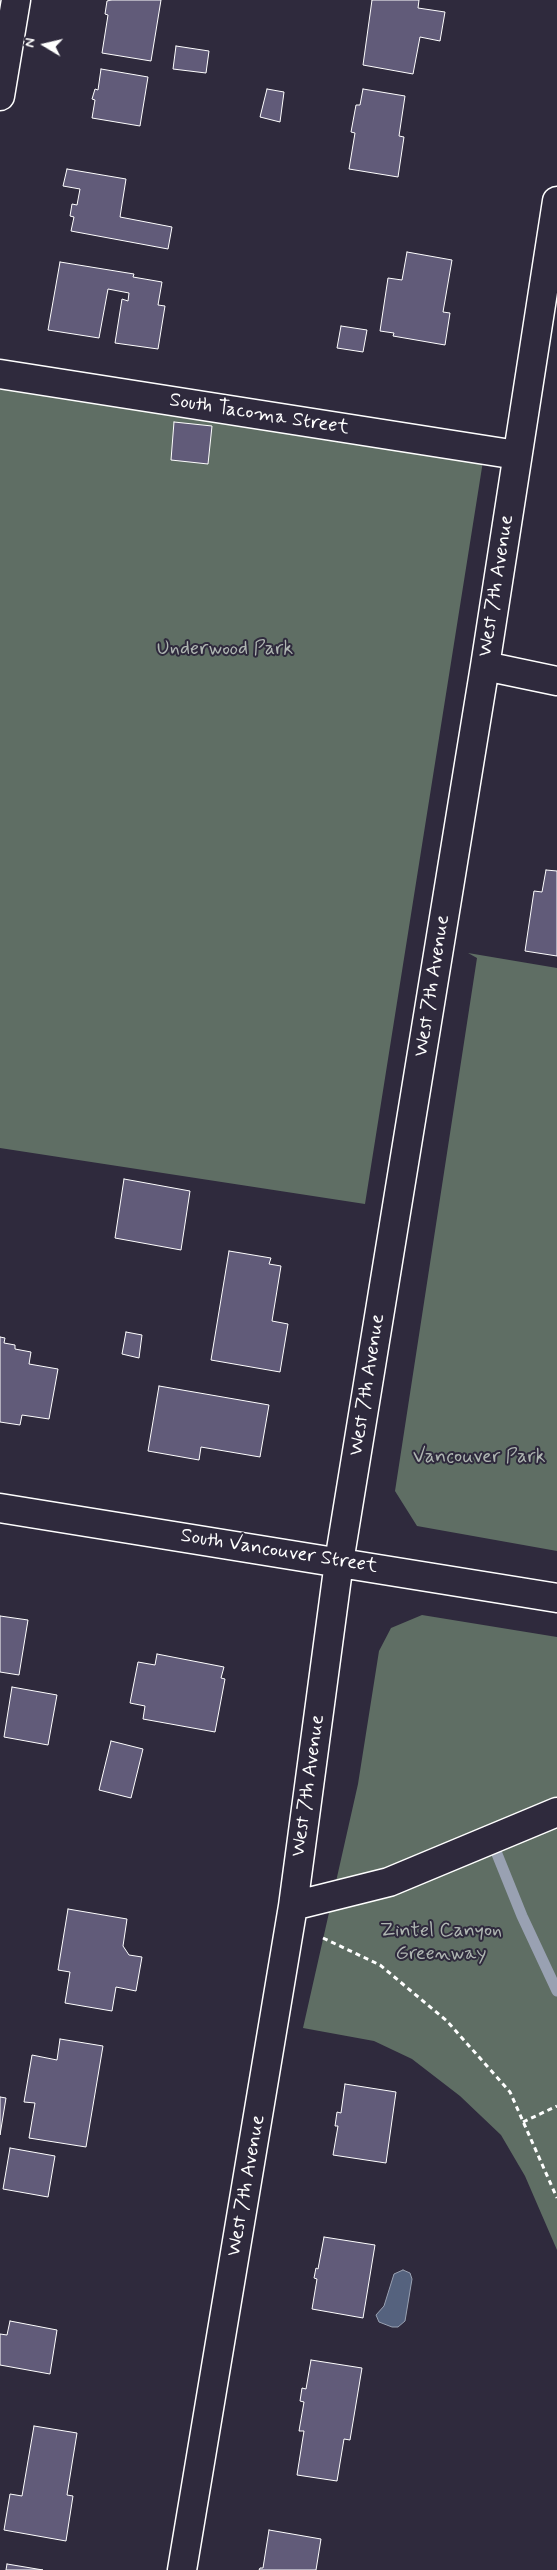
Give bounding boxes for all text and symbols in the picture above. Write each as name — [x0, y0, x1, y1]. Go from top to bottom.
north arrow — [20, 20, 70, 70]
text: N — [21, 37, 40, 49]
street label: South Tacoma Street — [167, 389, 351, 441]
street label: West 7th Avenue — [474, 513, 520, 659]
park label: Underwood Park — [157, 638, 293, 662]
street label: West 7th Avenue — [410, 913, 456, 1059]
street label: West 7th Avenue — [345, 1312, 391, 1458]
park label: Vancouver Park — [413, 1446, 545, 1470]
street label: South Vancouver Street — [179, 1525, 379, 1579]
street label: West 7th Avenue — [287, 1713, 331, 1859]
park label: Zintel Canyon Greenway — [380, 1920, 502, 1967]
street label: West 7th Avenue — [223, 2113, 271, 2259]

